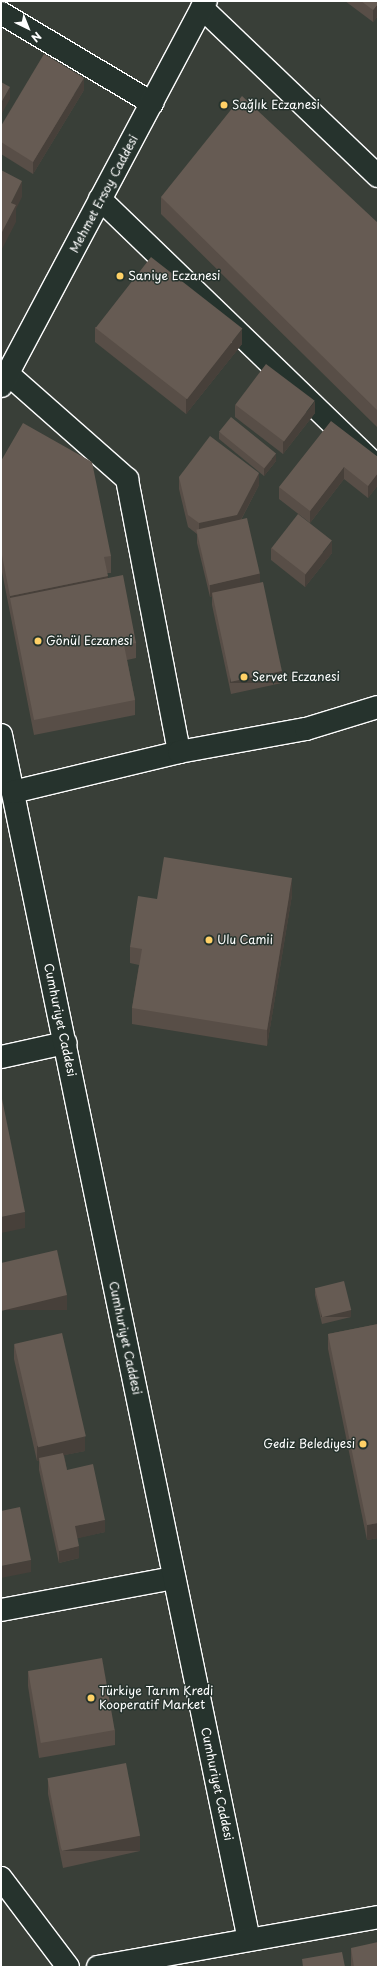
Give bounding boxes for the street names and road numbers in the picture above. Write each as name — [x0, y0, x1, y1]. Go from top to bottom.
street label: Mehmet Ersoy Caddesi — [67, 132, 141, 256]
street label: Cumhuriyet Caddesi — [41, 961, 79, 1079]
street label: Cumhuriyet Caddesi — [106, 1279, 144, 1397]
street label: Cumhuriyet Caddesi — [198, 1725, 236, 1843]

